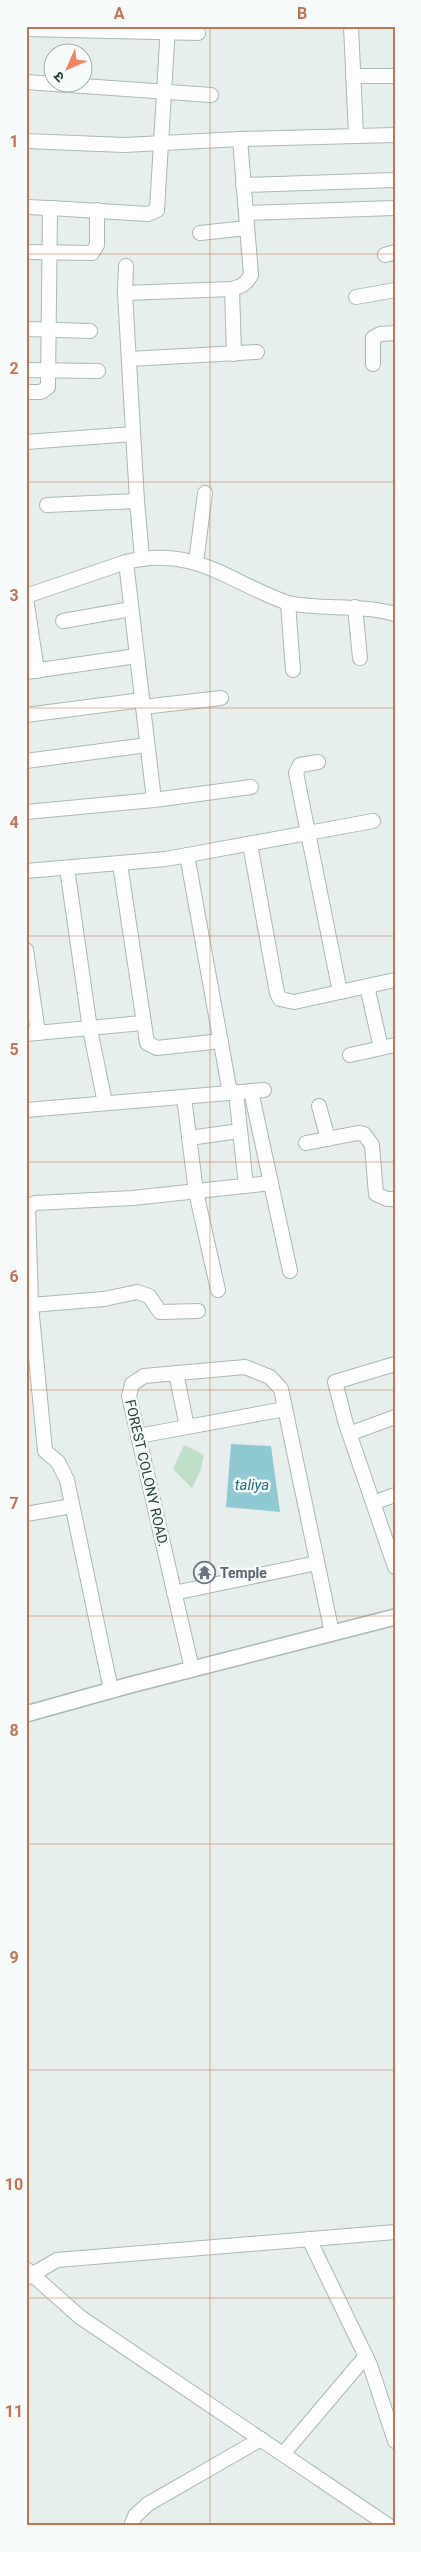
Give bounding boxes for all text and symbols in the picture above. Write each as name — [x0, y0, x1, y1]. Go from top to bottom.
text: A — [114, 4, 125, 23]
text: B — [297, 4, 307, 23]
north arrow — [42, 42, 92, 92]
text: उ — [50, 68, 67, 86]
text: 1 — [9, 132, 19, 151]
text: 2 — [9, 359, 19, 378]
text: 3 — [9, 586, 19, 605]
text: 4 — [9, 813, 19, 832]
text: 5 — [9, 1040, 19, 1059]
text: 6 — [9, 1267, 19, 1286]
street label: FOREST COLONY ROAD. — [122, 1398, 172, 1548]
water label: taliya — [235, 1476, 269, 1494]
text: 7 — [9, 1494, 19, 1513]
temple icon: Temple — [192, 1561, 216, 1585]
place label: Temple — [220, 1565, 267, 1581]
text: 8 — [9, 1721, 19, 1740]
text: 9 — [9, 1948, 19, 1967]
text: 10 — [5, 2175, 23, 2194]
text: 11 — [5, 2402, 23, 2421]

